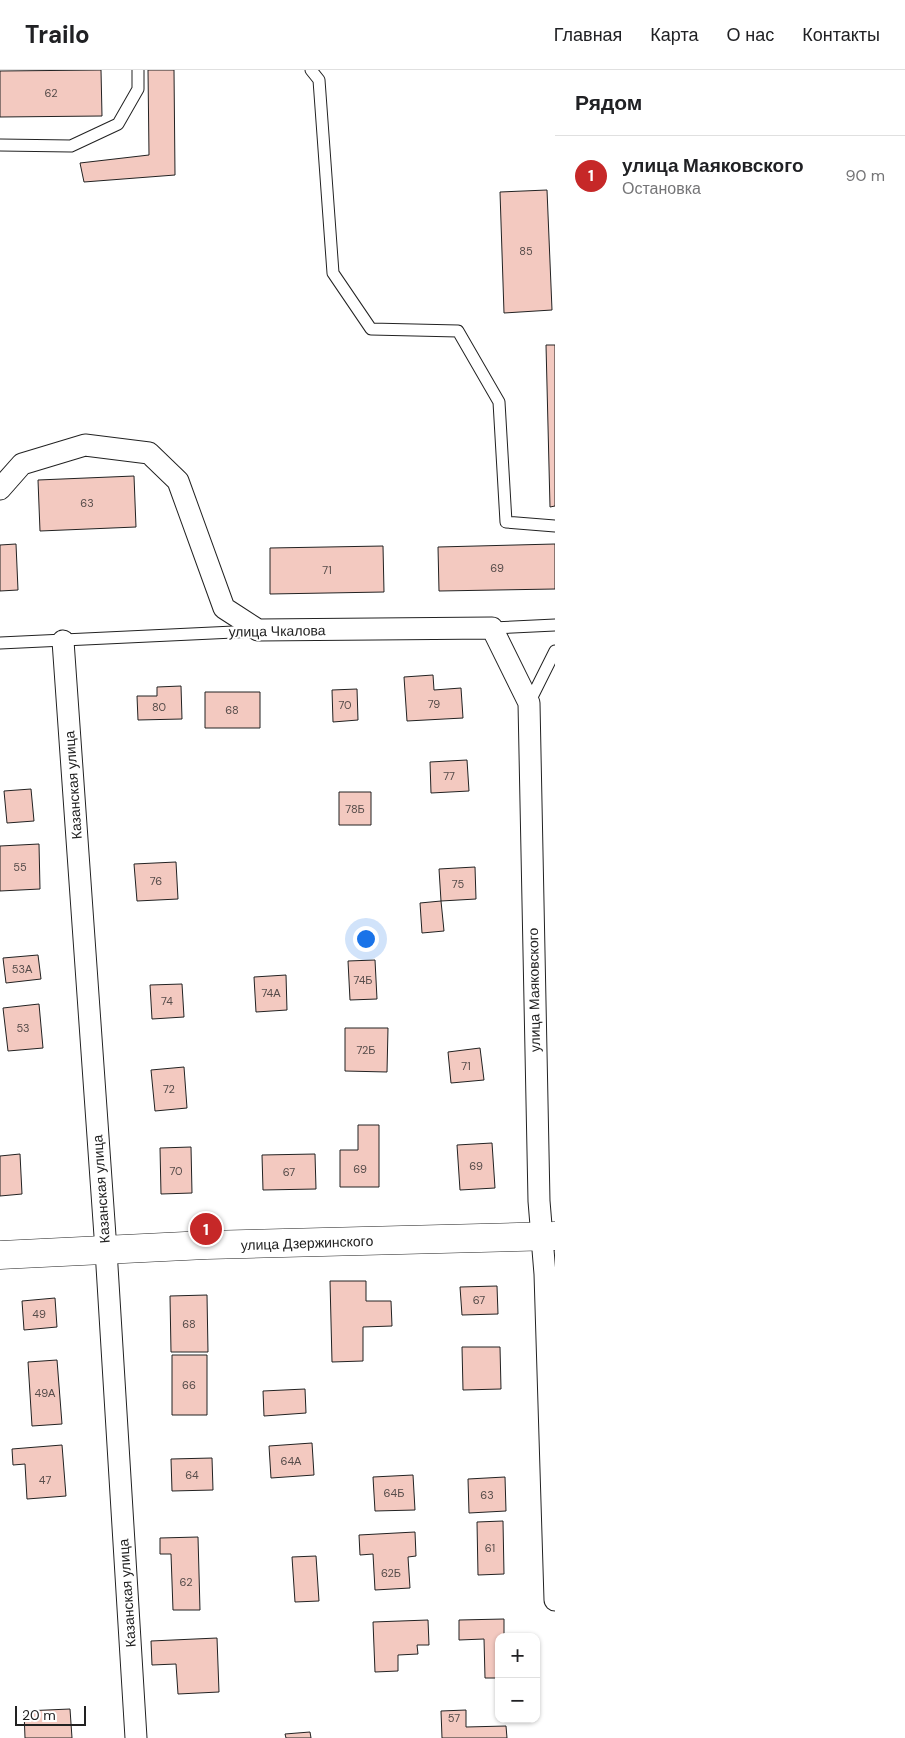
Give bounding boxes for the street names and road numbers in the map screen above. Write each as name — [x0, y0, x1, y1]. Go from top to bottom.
street label: улица Чкалова — [228, 621, 326, 641]
street label: Казанская улица — [60, 730, 86, 840]
street label: улица Маяковского — [524, 927, 544, 1052]
street label: Казанская улица — [88, 1134, 114, 1244]
street label: улица Дзержинского — [240, 1232, 374, 1254]
street label: Казанская улица — [114, 1538, 140, 1648]

